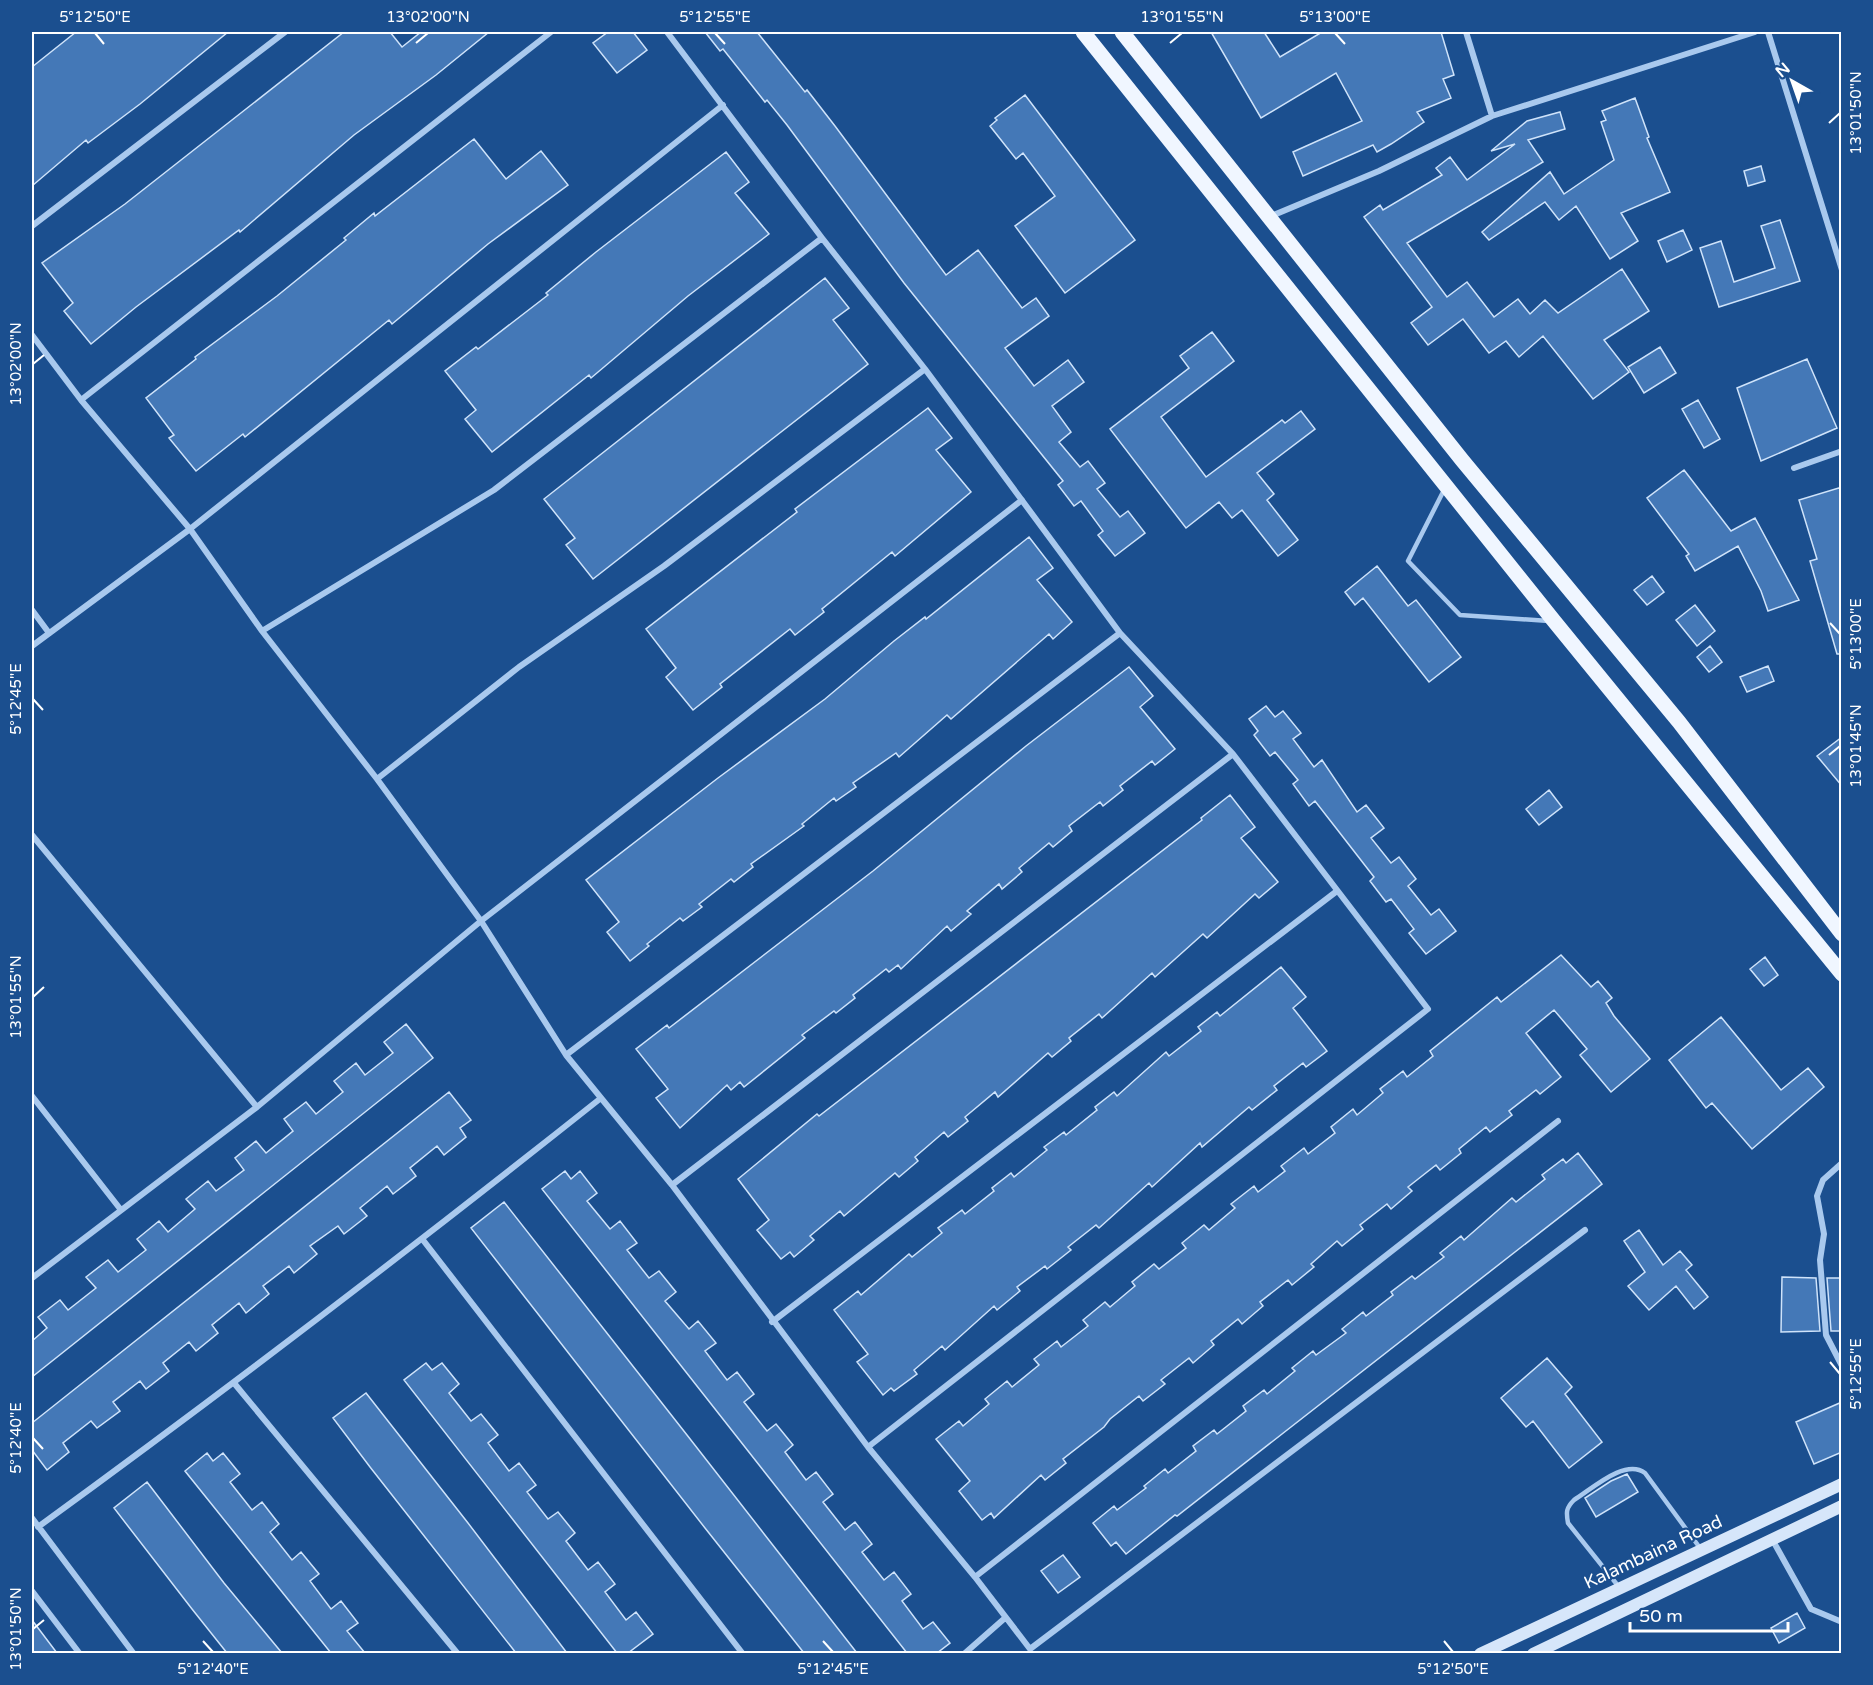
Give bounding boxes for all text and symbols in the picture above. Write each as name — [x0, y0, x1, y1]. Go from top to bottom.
text: 5°12'50"E — [59, 8, 131, 26]
text: 13°02'00"N — [386, 8, 470, 26]
text: 5°12'55"E — [679, 8, 751, 26]
text: 13°01'55"N — [1140, 8, 1224, 26]
text: 5°13'00"E — [1299, 8, 1371, 26]
north arrow — [1762, 51, 1822, 111]
text: N — [1772, 58, 1794, 82]
text: 13°01'50"N — [1847, 71, 1865, 155]
text: 13°02'00"N — [7, 322, 25, 406]
text: 5°13'00"E — [1847, 598, 1865, 670]
text: 5°12'45"E — [7, 663, 25, 735]
text: 13°01'45"N — [1847, 704, 1865, 788]
text: 13°01'55"N — [7, 955, 25, 1039]
text: 5°12'55"E — [1847, 1338, 1865, 1410]
text: 5°12'40"E — [7, 1402, 25, 1474]
street label: Kalambaina Road — [1580, 1510, 1726, 1594]
text: 13°01'50"N — [7, 1587, 25, 1671]
scale bar — [1630, 1595, 1788, 1633]
text: 50 m — [1639, 1605, 1683, 1627]
text: 5°12'40"E — [177, 1660, 249, 1678]
text: 5°12'45"E — [797, 1660, 869, 1678]
text: 5°12'50"E — [1417, 1660, 1489, 1678]

